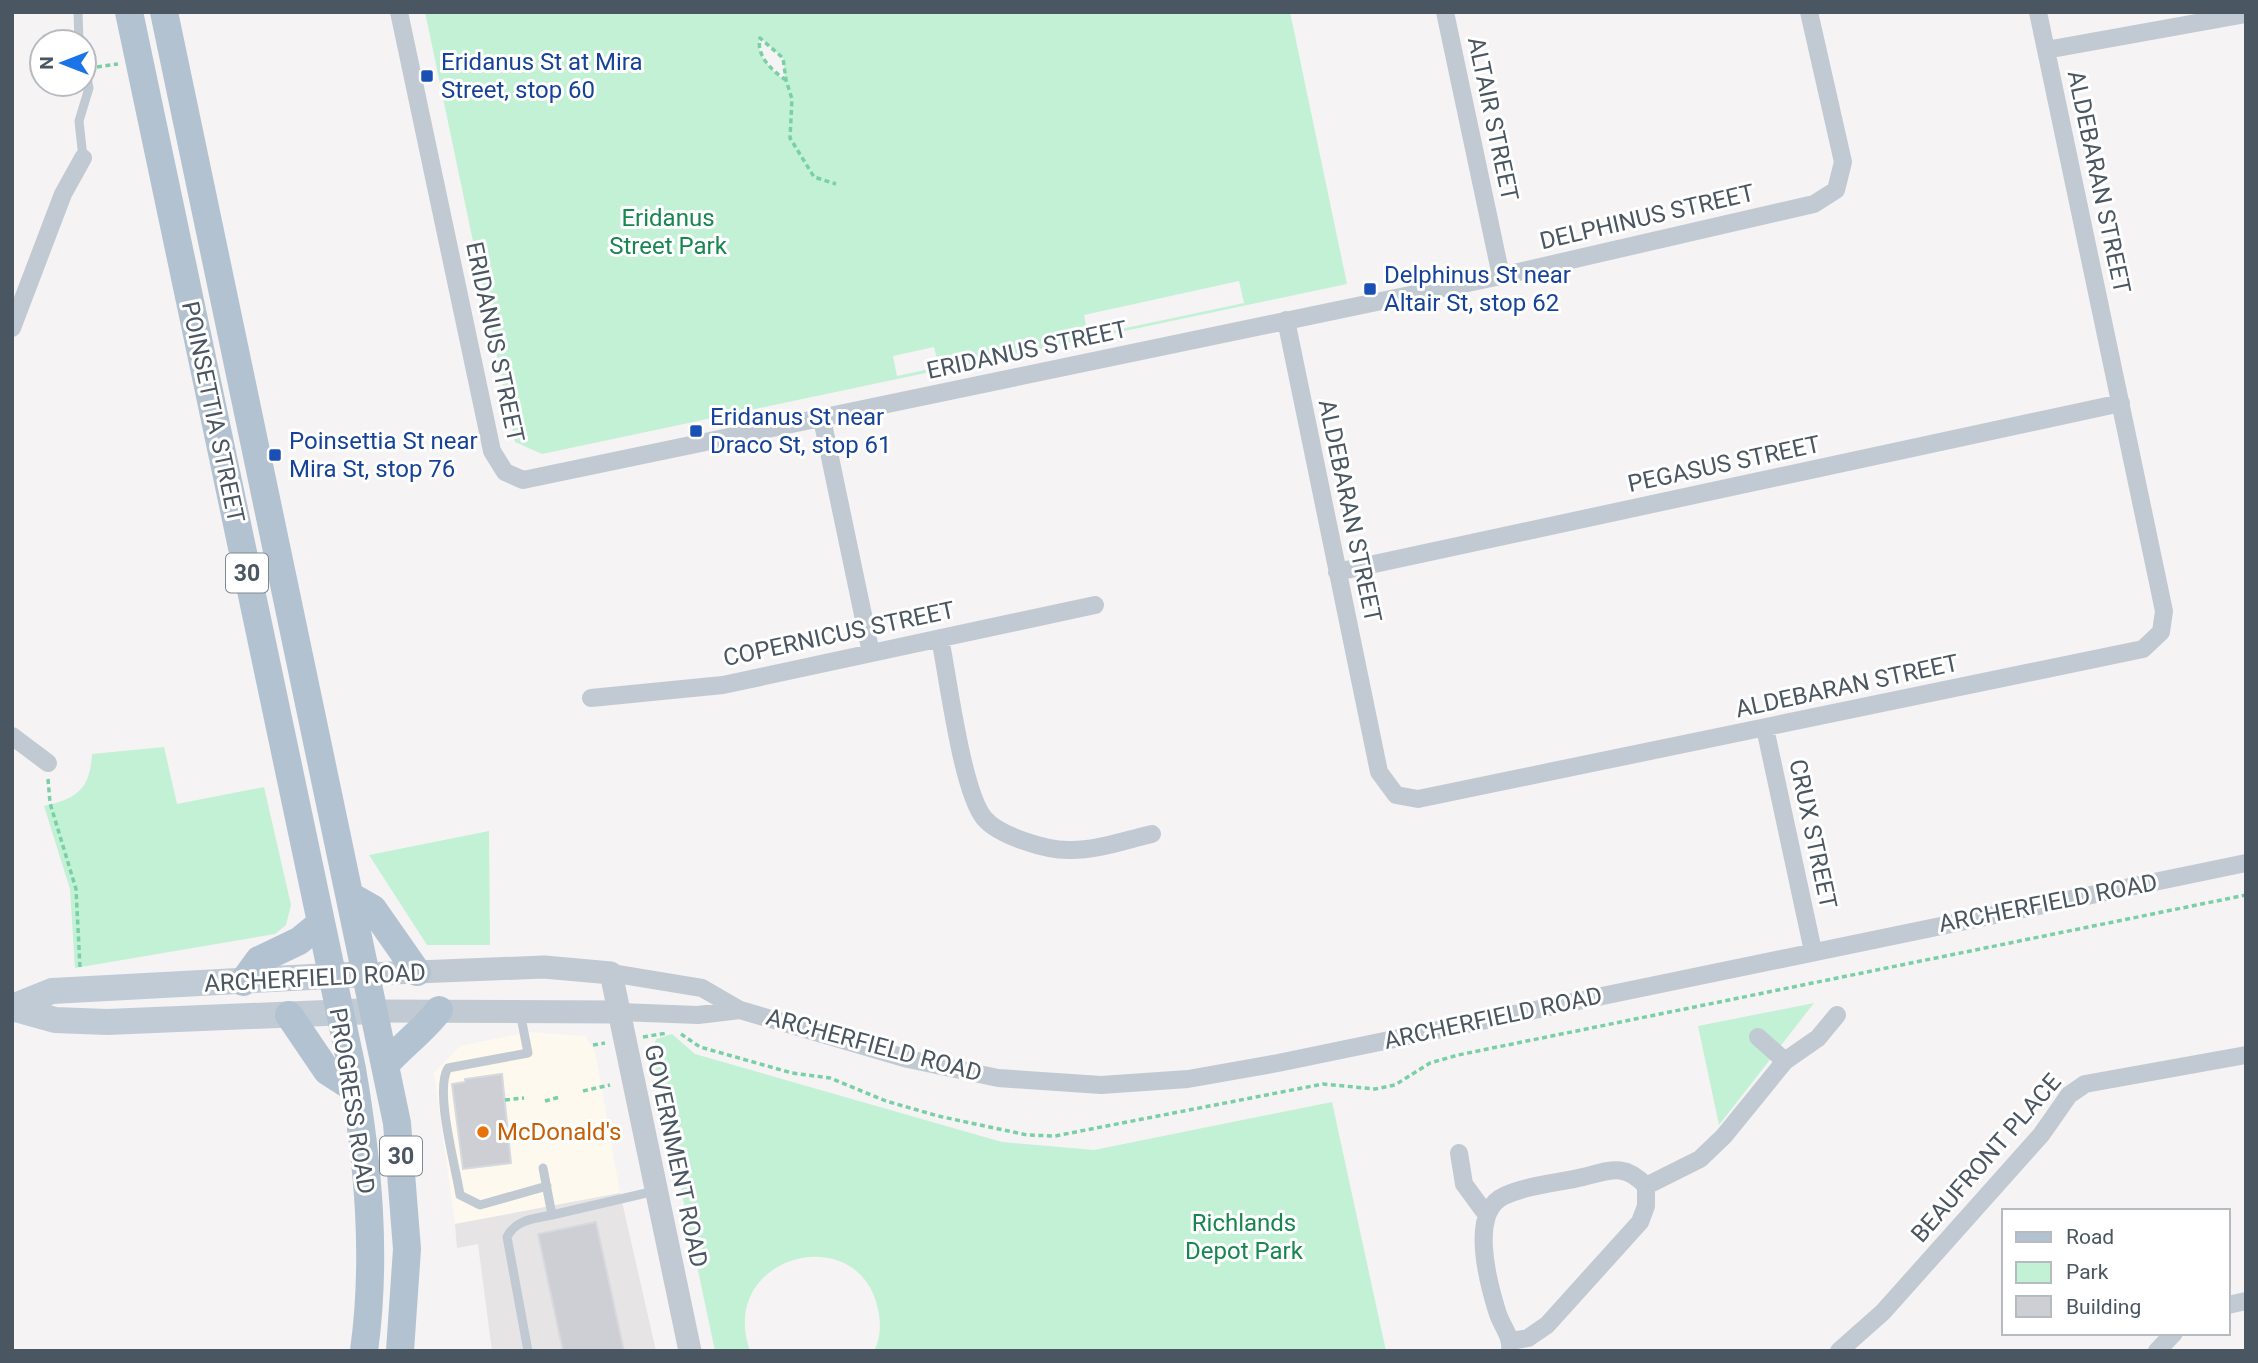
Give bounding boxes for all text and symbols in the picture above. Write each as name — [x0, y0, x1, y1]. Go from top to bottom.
north arrow — [28, 28, 98, 98]
street label: ALTAIR STREET — [1462, 34, 1524, 204]
place label: Eridanus St at Mira Street, stop 60 — [441, 48, 642, 104]
text: N — [35, 56, 58, 70]
marker: Eridanus St at Mira Street, stop 60 — [419, 68, 435, 84]
street label: ALDEBARAN STREET — [2062, 68, 2136, 296]
street label: DELPHINUS STREET — [1537, 179, 1757, 255]
park label: Eridanus Street Park — [609, 204, 728, 260]
street label: ERIDANUS STREET — [460, 239, 530, 445]
place label: Delphinus St near Altair St, stop 62 — [1384, 261, 1571, 317]
marker: Delphinus St near Altair St, stop 62 — [1362, 281, 1378, 297]
street label: POINSETTIA STREET — [176, 299, 250, 525]
street label: ERIDANUS STREET — [924, 315, 1130, 385]
street label: ALDEBARAN STREET — [1313, 397, 1387, 625]
place label: Eridanus St near Draco St, stop 61 — [710, 403, 892, 459]
marker: Eridanus St near Draco St, stop 61 — [688, 423, 704, 439]
place label: Poinsettia St near Mira St, stop 76 — [289, 427, 478, 483]
street label: PEGASUS STREET — [1625, 430, 1823, 498]
marker: Poinsettia St near Mira St, stop 76 — [267, 447, 283, 463]
road number: 30 — [226, 554, 268, 593]
street label: COPERNICUS STREET — [721, 596, 957, 672]
street label: ALDEBARAN STREET — [1733, 649, 1961, 723]
street label: CRUX STREET — [1783, 757, 1843, 911]
street label: ARCHERFIELD ROAD — [1936, 868, 2160, 938]
street label: ARCHERFIELD ROAD — [203, 958, 427, 998]
street label: ARCHERFIELD ROAD — [1381, 981, 1605, 1055]
street label: ARCHERFIELD ROAD — [763, 1003, 985, 1087]
street label: PROGRESS ROAD — [323, 1006, 381, 1196]
street label: GOVERNMENT ROAD — [639, 1042, 713, 1270]
street label: BEAUFRONT PLACE — [1905, 1068, 2067, 1248]
place label: McDonald's — [497, 1118, 621, 1146]
marker: McDonald's — [475, 1124, 491, 1140]
road number: 30 — [380, 1136, 422, 1176]
park label: Richlands Depot Park — [1185, 1209, 1304, 1265]
legend — [2002, 1209, 2230, 1335]
text: Road — [2066, 1225, 2114, 1249]
text: Park — [2066, 1260, 2109, 1284]
text: Building — [2066, 1295, 2141, 1319]

